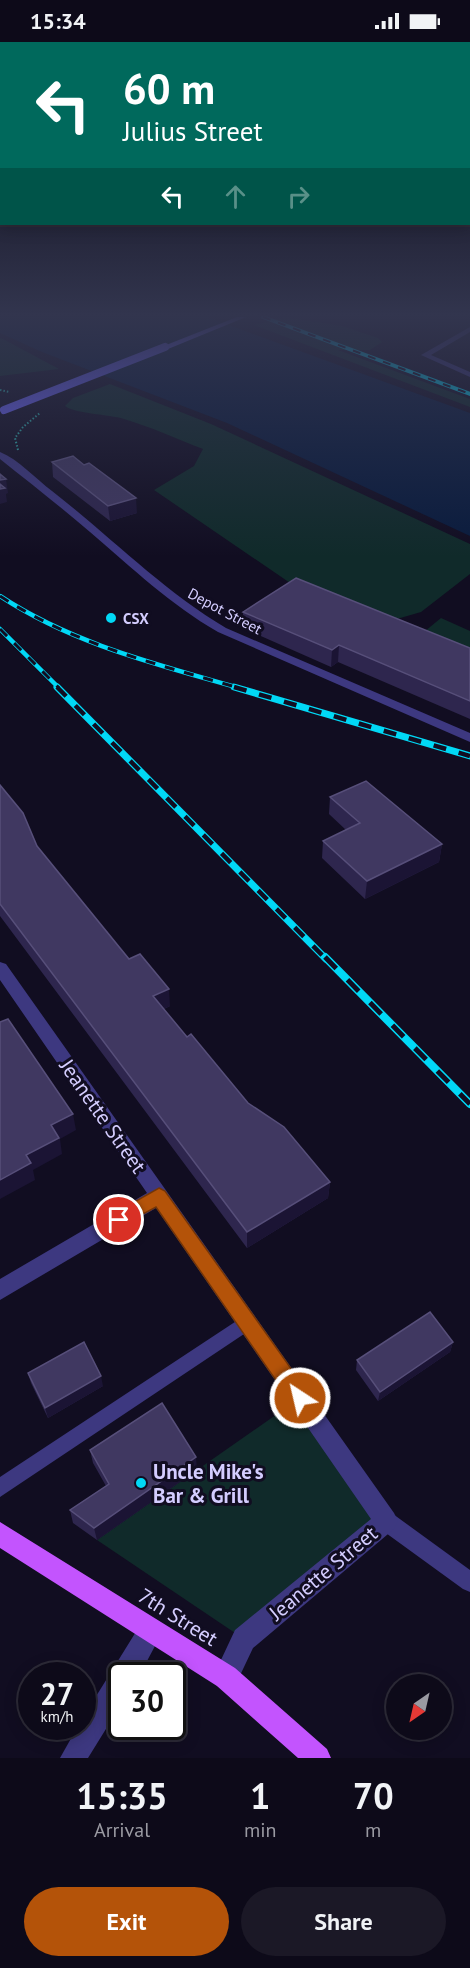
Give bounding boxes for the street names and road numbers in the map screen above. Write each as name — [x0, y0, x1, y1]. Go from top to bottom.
street label: Depot Street — [185, 584, 265, 638]
street label: Jeanette Street — [53, 1053, 152, 1178]
street label: Jeanette Street — [263, 1520, 383, 1627]
street label: 7th Street — [133, 1582, 223, 1652]

